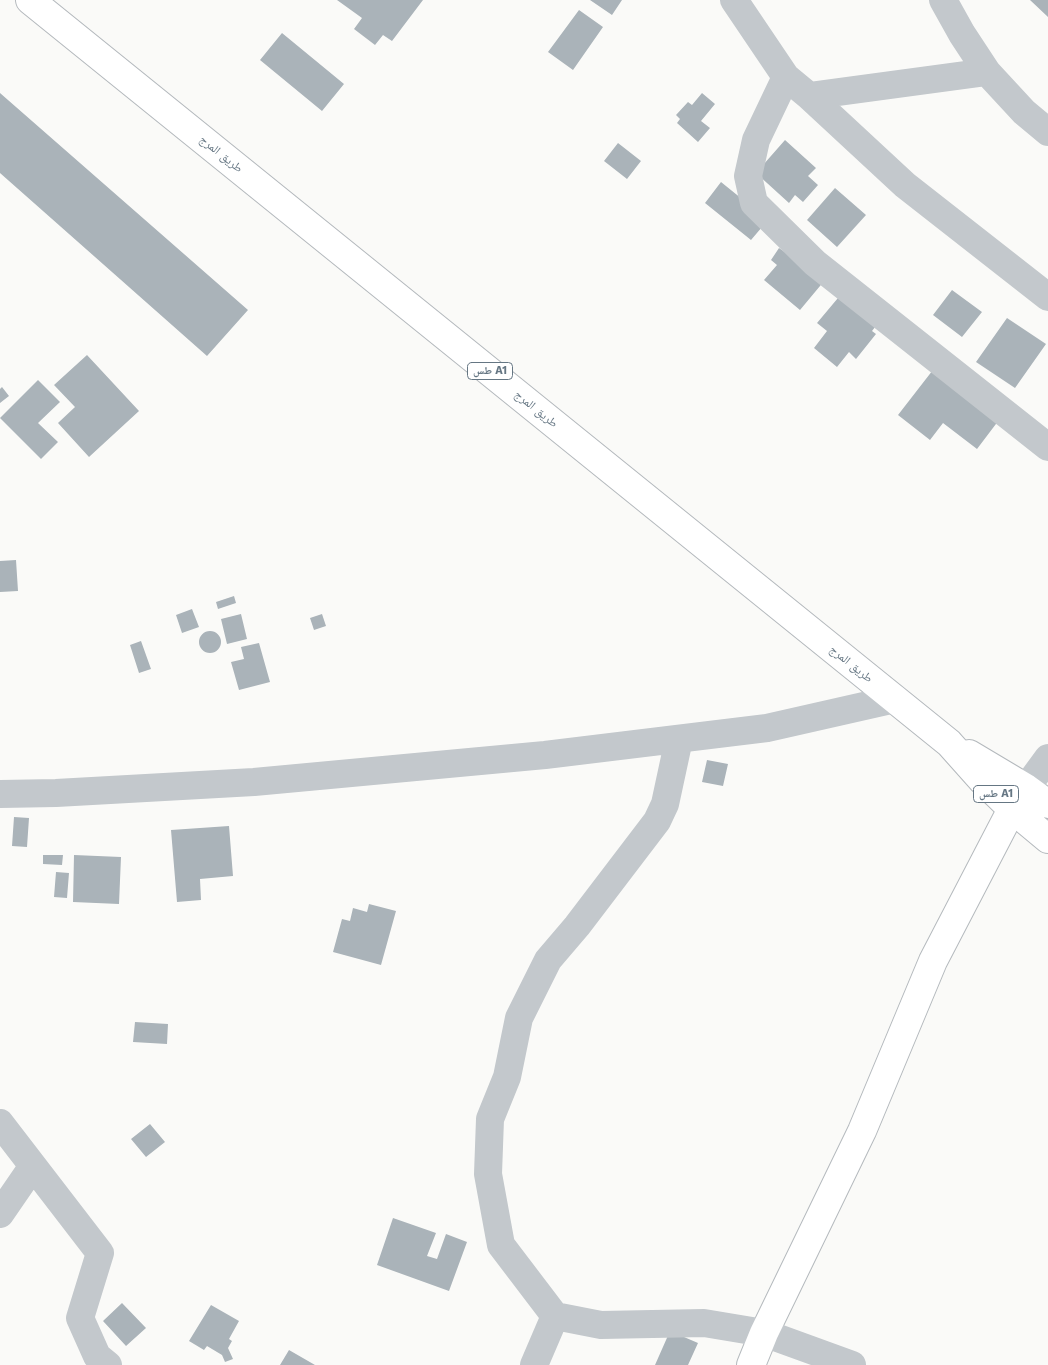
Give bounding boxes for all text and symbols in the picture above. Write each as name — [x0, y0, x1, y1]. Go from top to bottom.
street label: طريق المرج — [196, 132, 246, 176]
road number: طس A1 — [468, 362, 512, 380]
street label: طريق المرج — [511, 387, 561, 431]
street label: طريق المرج — [826, 642, 876, 686]
road number: طس A1 — [974, 786, 1018, 802]

